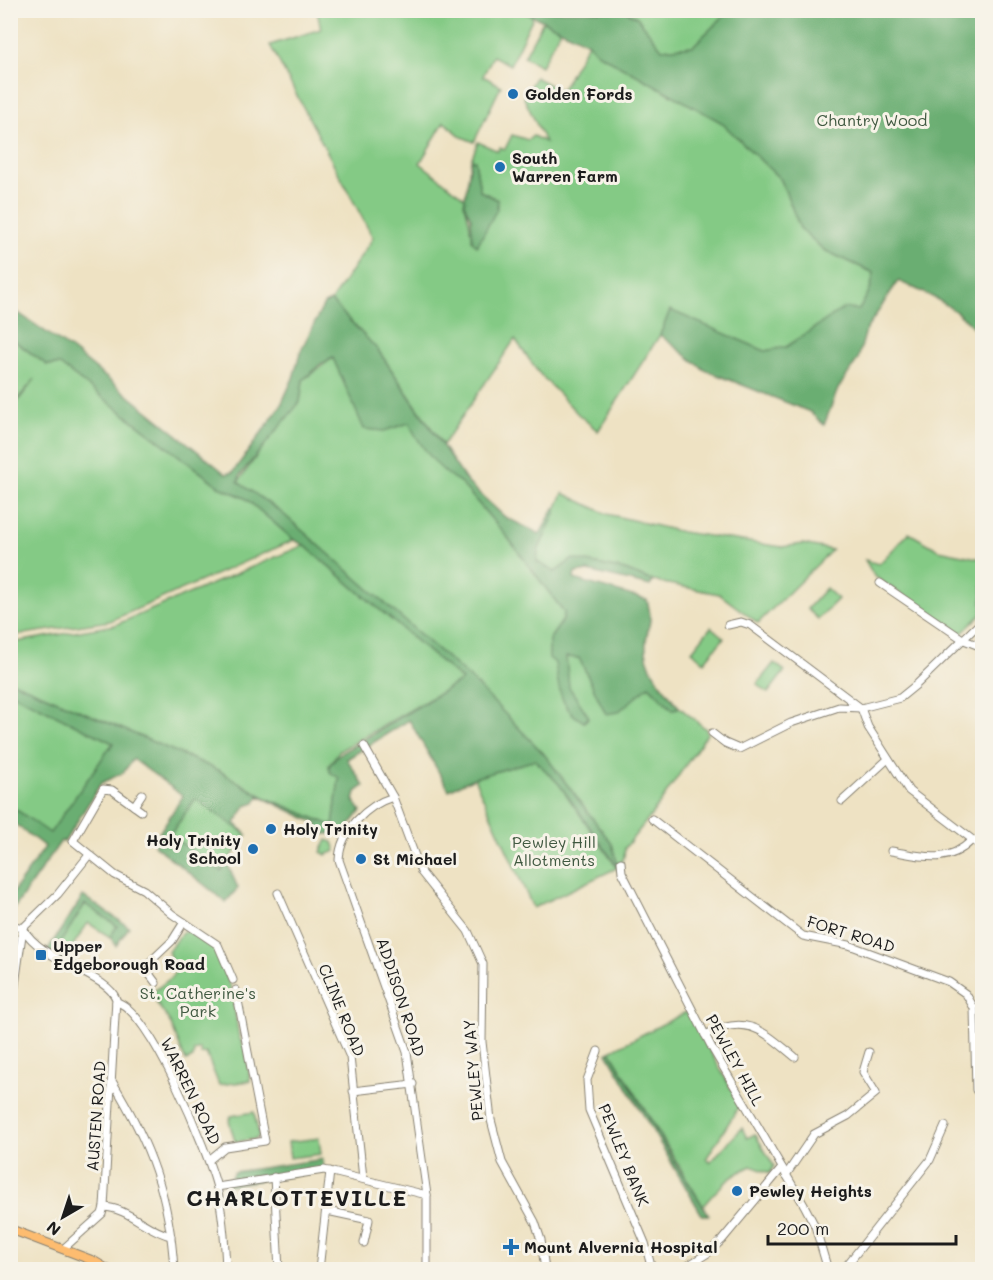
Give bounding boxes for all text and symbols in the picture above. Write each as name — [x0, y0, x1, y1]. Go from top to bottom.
place label: Golden Fords — [525, 83, 632, 104]
marker: Golden Fords — [506, 87, 520, 101]
park label: Chantry Wood — [817, 109, 928, 130]
place label: South Warren Farm — [512, 147, 618, 186]
marker: South Warren Farm — [493, 160, 507, 174]
place label: Holy Trinity — [283, 818, 378, 839]
marker: Holy Trinity — [264, 822, 278, 836]
place label: Holy Trinity School — [146, 829, 241, 868]
park label: Pewley Hill Allotments — [512, 831, 596, 870]
marker: Holy Trinity School — [246, 842, 260, 856]
place label: St Michael — [373, 848, 457, 869]
marker: St Michael — [354, 852, 368, 866]
street label: FORT ROAD — [805, 910, 898, 957]
place label: Upper Edgeborough Road — [53, 935, 205, 974]
street label: ADDISON ROAD — [372, 935, 431, 1059]
marker: Upper Edgeborough Road — [34, 948, 48, 962]
street label: CLINE ROAD — [314, 960, 371, 1059]
park label: St. Catherine's Park — [140, 982, 256, 1021]
street label: PEWLEY HILL — [702, 1010, 769, 1110]
street label: PEWLEY WAY — [458, 1018, 487, 1122]
street label: WARREN ROAD — [156, 1034, 226, 1148]
street label: AUSTEN ROAD — [81, 1060, 110, 1172]
street label: PEWLEY BANK — [594, 1100, 655, 1209]
place label: Pewley Heights — [749, 1180, 872, 1201]
district label: CHARLOTTEVILLE — [186, 1183, 408, 1212]
marker: Pewley Heights — [730, 1184, 744, 1198]
north arrow — [33, 1187, 93, 1247]
scale bar — [768, 1208, 956, 1246]
text: 200 m — [777, 1216, 829, 1240]
text: N — [42, 1217, 65, 1241]
place label: Mount Alvernia Hospital — [524, 1236, 717, 1257]
marker: Mount Alvernia Hospital — [502, 1238, 520, 1256]

